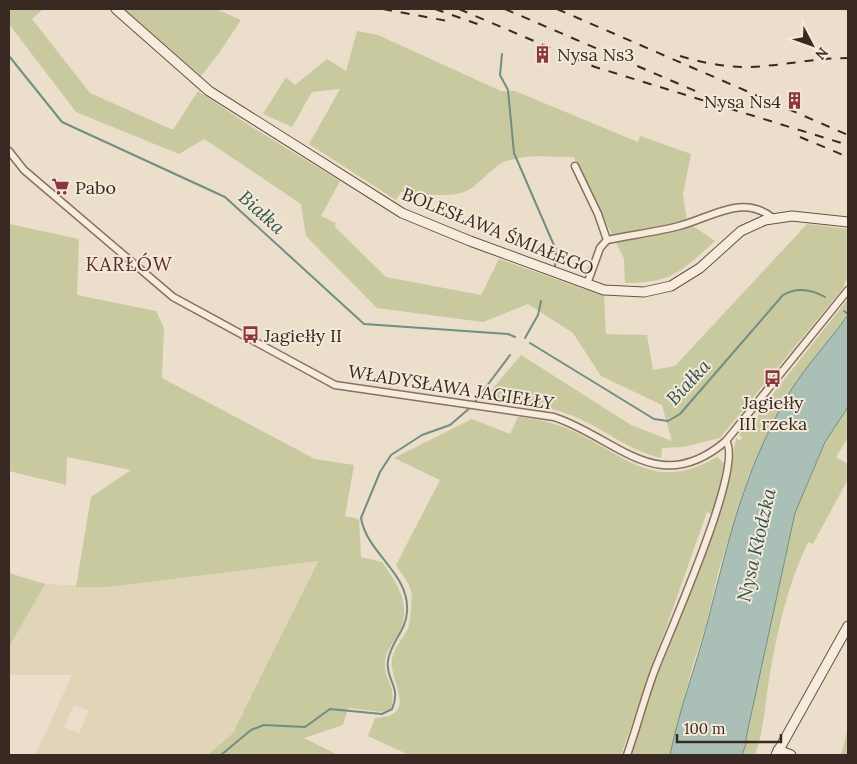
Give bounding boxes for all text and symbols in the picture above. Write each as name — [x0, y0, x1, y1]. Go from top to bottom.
north arrow — [787, 20, 837, 70]
place label: Nysa Ns3 — [557, 43, 634, 66]
building icon: Nysa Ns3 — [533, 44, 553, 64]
text: N — [811, 44, 832, 64]
place label: Nysa Ns4 — [704, 90, 781, 113]
building icon: Nysa Ns4 — [785, 91, 805, 111]
place label: Pabo — [75, 176, 116, 199]
supermarket icon: Pabo — [51, 177, 71, 197]
street label: BOLESŁAWA ŚMIAŁEGO — [399, 182, 597, 280]
water label: Białka — [234, 185, 291, 239]
district label: KARŁÓW — [85, 252, 173, 276]
place label: Jagiełły II — [263, 324, 342, 347]
bus stop icon: Jagiełły II — [240, 325, 260, 345]
water label: Białka — [661, 354, 716, 410]
street label: WŁADYSŁAWA JAGIEŁŁY — [346, 359, 556, 415]
bus stop icon: Jagiełły III rzeka — [763, 369, 783, 389]
place label: Jagiełły III rzeka — [739, 391, 807, 435]
water label: Nysa Kłodzka — [731, 485, 781, 604]
scale bar — [677, 712, 781, 744]
text: 100 m — [684, 719, 725, 738]

